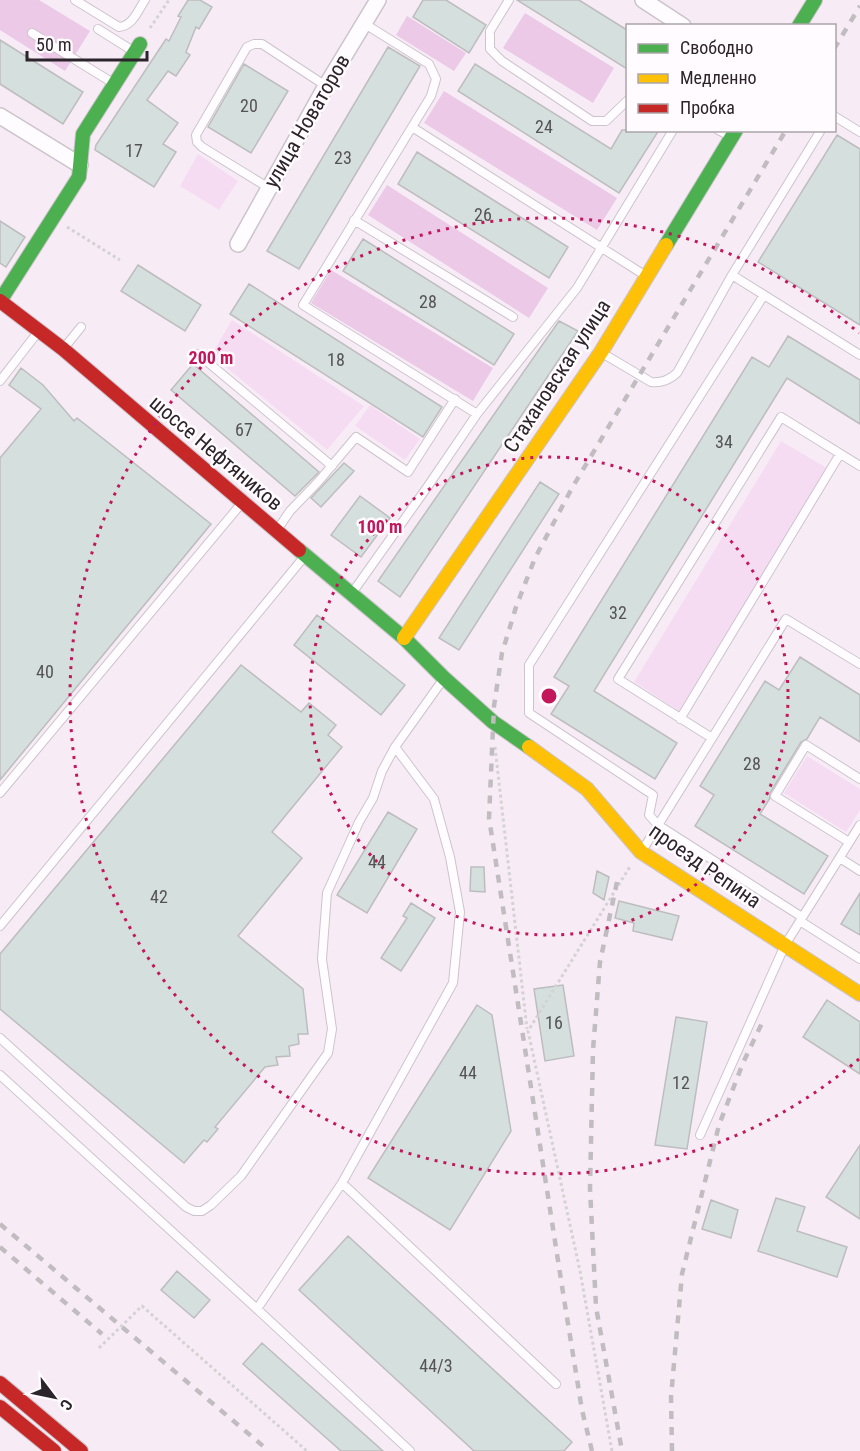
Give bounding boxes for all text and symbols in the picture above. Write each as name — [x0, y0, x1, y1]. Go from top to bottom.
scale bar — [27, 24, 147, 62]
legend — [626, 24, 836, 132]
text: 50 m — [36, 34, 71, 55]
text: Свободно — [680, 37, 753, 58]
street label: улица Новаторов — [259, 50, 355, 192]
text: Медленно — [680, 67, 757, 88]
house number: 20 — [240, 95, 258, 116]
text: Пробка — [680, 97, 735, 118]
house number: 24 — [535, 116, 553, 137]
house number: 17 — [125, 140, 143, 161]
house number: 23 — [334, 147, 352, 168]
house number: 26 — [474, 204, 492, 225]
house number: 28 — [419, 291, 437, 312]
street label: Стахановская улица — [499, 295, 615, 457]
text: 200 m — [189, 347, 233, 368]
house number: 18 — [327, 349, 345, 370]
street label: шоссе Нефтяников — [145, 390, 287, 516]
house number: 67 — [235, 419, 253, 440]
house number: 34 — [715, 431, 733, 452]
text: 100 m — [358, 516, 402, 537]
house number: 32 — [609, 602, 627, 623]
house number: 40 — [36, 661, 54, 682]
centre of rings — [539, 686, 559, 706]
house number: 28 — [743, 753, 761, 774]
street label: проезд Репина — [645, 819, 765, 913]
house number: 44 — [368, 851, 386, 872]
house number: 42 — [150, 886, 168, 907]
house number: 16 — [545, 1012, 563, 1033]
house number: 44 — [459, 1062, 477, 1083]
house number: 12 — [672, 1072, 690, 1093]
house number: 44/3 — [419, 1355, 453, 1376]
north arrow — [24, 1367, 84, 1427]
text: С — [56, 1396, 77, 1414]

